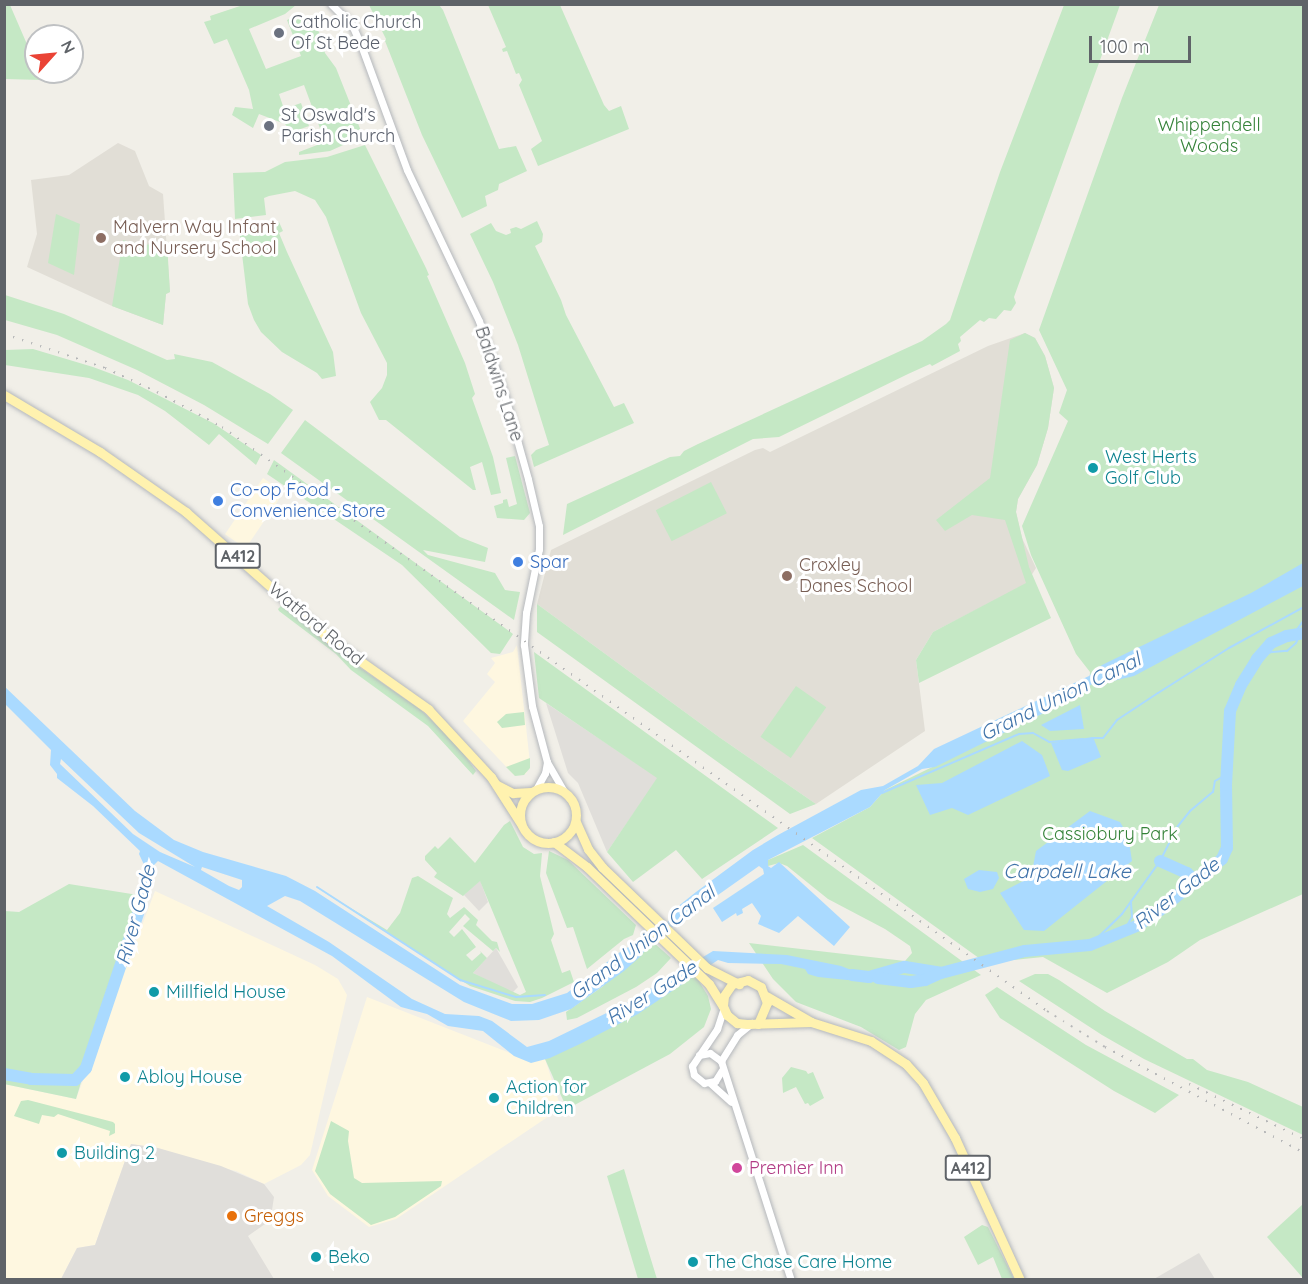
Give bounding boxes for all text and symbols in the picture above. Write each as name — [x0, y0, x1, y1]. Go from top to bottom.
place label: Catholic Church Of St Bede — [291, 12, 421, 54]
north arrow — [24, 24, 84, 84]
scale bar — [1092, 24, 1194, 62]
marker: Catholic Church Of St Bede — [272, 26, 286, 40]
text: 100 m — [1100, 35, 1149, 58]
text: N — [57, 37, 80, 57]
place label: St Oswald's Parish Church — [281, 105, 395, 148]
park label: Whippendell Woods — [1157, 115, 1261, 158]
marker: St Oswald's Parish Church — [262, 119, 276, 133]
place label: Malvern Way Infant and Nursery School — [113, 217, 277, 260]
marker: Malvern Way Infant and Nursery School — [94, 231, 108, 245]
street label: Baldwins Lane — [470, 324, 528, 444]
place label: West Herts Golf Club — [1105, 447, 1197, 490]
marker: West Herts Golf Club — [1086, 461, 1100, 475]
place label: Co-op Food - Convenience Store — [230, 480, 385, 522]
marker: Co-op Food - Convenience Store — [211, 494, 225, 508]
road number: A412 — [214, 543, 262, 569]
place label: Spar — [530, 551, 569, 573]
marker: Spar — [511, 555, 525, 569]
place label: Croxley Danes School — [799, 555, 912, 598]
marker: Croxley Danes School — [780, 569, 794, 583]
street label: Watford Road — [264, 578, 368, 670]
water label: Grand Union Canal — [976, 647, 1144, 745]
park label: Cassiobury Park — [1042, 823, 1178, 845]
water label: River Gade — [1128, 852, 1224, 934]
water label: Carpdell Lake — [1003, 858, 1131, 882]
water label: River Gade — [110, 862, 160, 968]
water label: Grand Union Canal — [565, 880, 719, 1004]
water label: River Gade — [601, 955, 701, 1029]
place label: Millfield House — [166, 981, 286, 1003]
marker: Millfield House — [147, 985, 161, 999]
place label: Abloy House — [137, 1066, 242, 1088]
marker: Abloy House — [118, 1070, 132, 1084]
place label: Action for Children — [506, 1077, 587, 1120]
marker: Action for Children — [487, 1091, 501, 1105]
place label: Building 2 — [74, 1142, 155, 1164]
marker: Building 2 — [55, 1146, 69, 1160]
road number: A412 — [944, 1155, 992, 1181]
place label: Premier Inn — [749, 1157, 844, 1179]
marker: Premier Inn — [730, 1161, 744, 1175]
place label: Greggs — [244, 1205, 304, 1227]
marker: Greggs — [225, 1209, 239, 1223]
place label: Beko — [328, 1246, 370, 1268]
marker: Beko — [309, 1250, 323, 1264]
place label: The Chase Care Home — [705, 1251, 892, 1273]
marker: The Chase Care Home — [686, 1255, 700, 1269]

